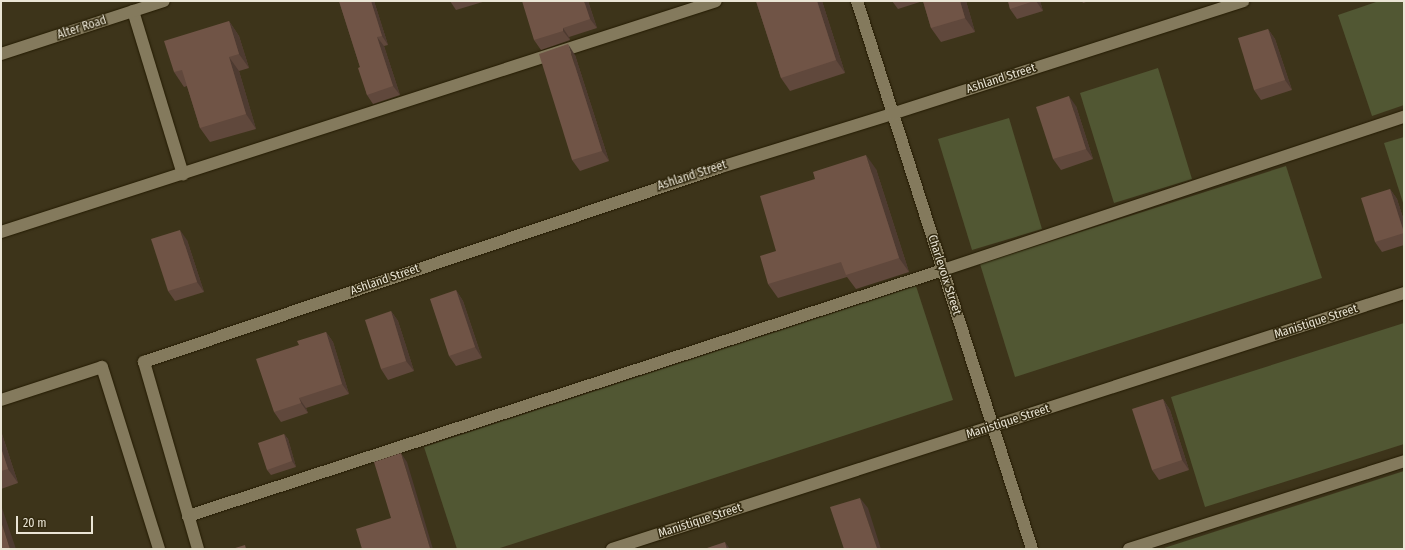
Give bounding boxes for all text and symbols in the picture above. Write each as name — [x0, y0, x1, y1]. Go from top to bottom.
street label: Alter Road — [56, 13, 108, 43]
street label: Ashland Street — [965, 61, 1037, 97]
street label: Ashland Street — [656, 158, 728, 194]
street label: Charlevoix Street — [924, 233, 964, 317]
street label: Ashland Street — [349, 261, 421, 299]
street label: Manistique Street — [1273, 302, 1359, 342]
street label: Manistique Street — [965, 402, 1051, 442]
street label: Manistique Street — [657, 501, 743, 541]
scale bar — [18, 508, 95, 534]
text: 20 m — [23, 516, 47, 530]

